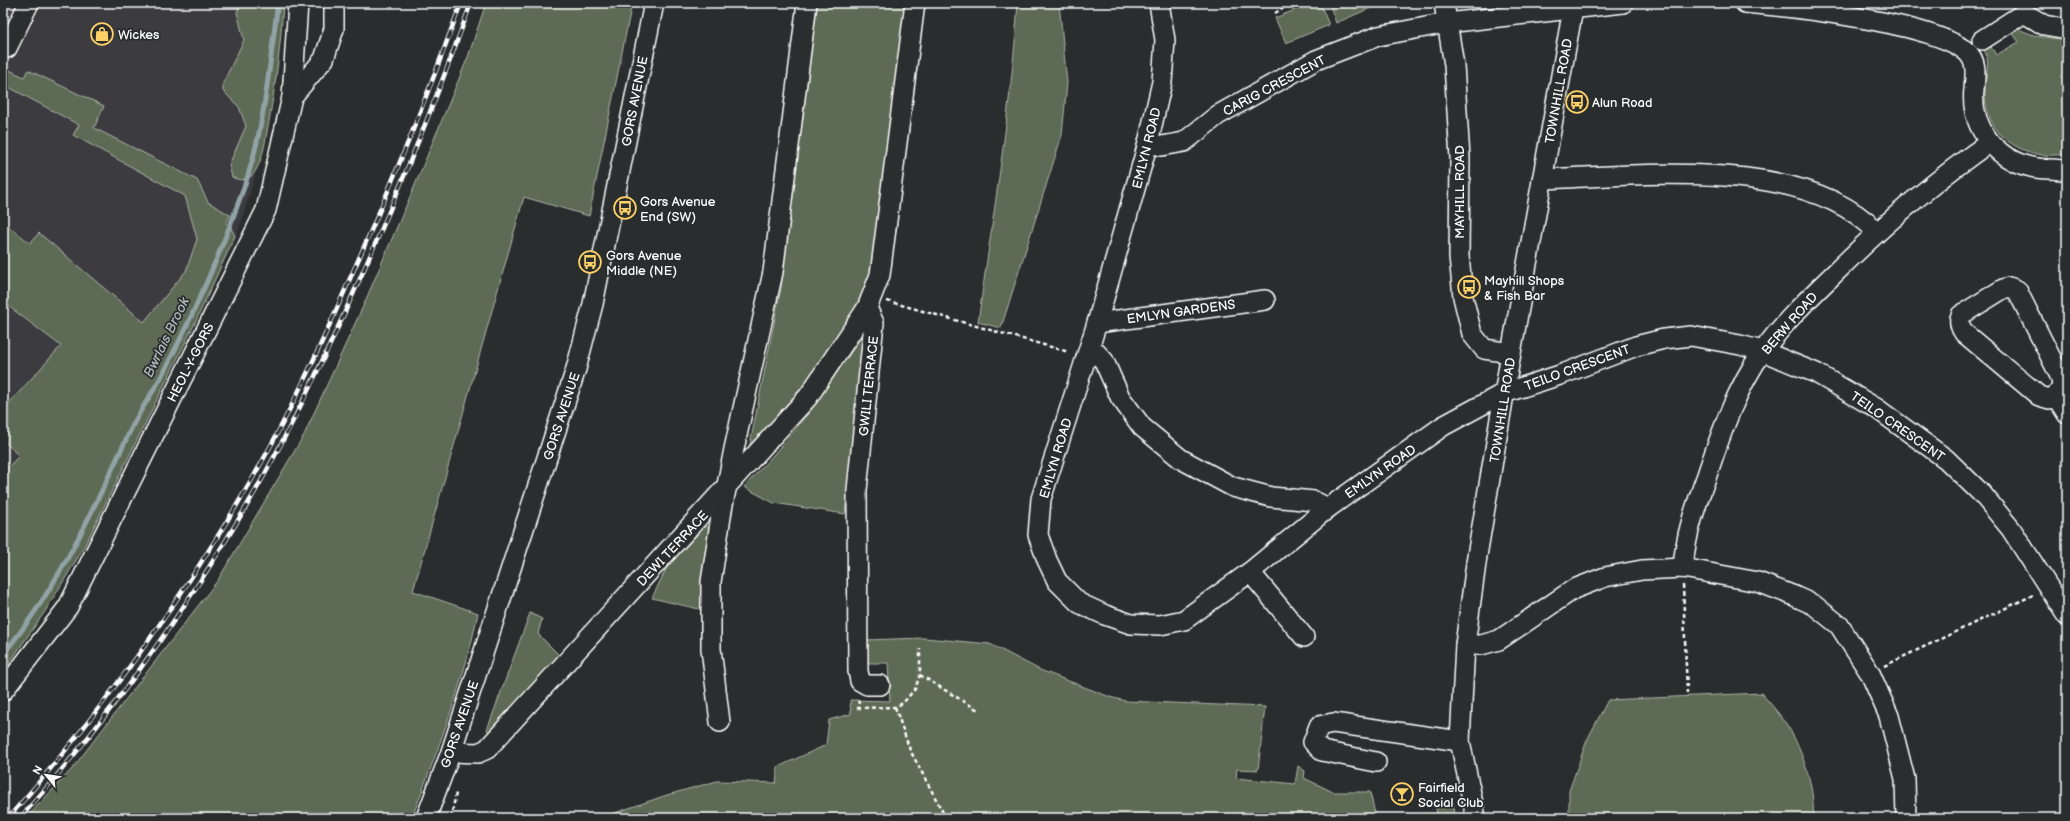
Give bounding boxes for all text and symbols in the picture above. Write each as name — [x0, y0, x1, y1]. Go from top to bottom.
shop icon: Wickes — [89, 21, 115, 47]
place label: Wickes — [118, 27, 160, 43]
street label: TOWNHILL ROAD — [1542, 37, 1576, 145]
street label: CARIG CRESCENT — [1220, 52, 1329, 120]
street label: GORS AVENUE — [618, 54, 652, 148]
bus stop icon: Alun Road — [1564, 89, 1590, 115]
place label: Alun Road — [1592, 95, 1652, 111]
street label: EMLYN ROAD — [1129, 106, 1165, 191]
street label: MAYHILL ROAD — [1452, 145, 1468, 239]
place label: Gors Avenue End (SW) — [640, 194, 716, 225]
bus stop icon: Gors Avenue End (SW) — [612, 195, 638, 221]
place label: Gors Avenue Middle (NE) — [606, 248, 682, 279]
bus stop icon: Gors Avenue Middle (NE) — [577, 249, 603, 275]
place label: Mayhill Shops & Fish Bar — [1484, 273, 1565, 304]
bus stop icon: Mayhill Shops & Fish Bar — [1456, 274, 1482, 300]
street label: BERW ROAD — [1758, 289, 1821, 358]
water label: Bwrlais Brook — [140, 294, 194, 380]
street label: EMLYN GARDENS — [1126, 296, 1237, 328]
street label: HEOL-Y-GORS — [164, 320, 218, 405]
street label: GWILI TERRACE — [856, 335, 882, 437]
street label: TEILO CRESCENT — [1522, 341, 1633, 394]
street label: TOWNHILL ROAD — [1487, 356, 1519, 464]
street label: GORS AVENUE — [540, 370, 584, 462]
street label: TEILO CRESCENT — [1847, 388, 1948, 465]
street label: EMLYN ROAD — [1036, 416, 1076, 500]
street label: EMLYN ROAD — [1342, 441, 1419, 502]
street label: DEWI TERRACE — [634, 507, 712, 590]
street label: GORS AVENUE — [437, 678, 483, 770]
north arrow — [26, 755, 66, 795]
text: N — [30, 763, 45, 777]
place label: Fairfield Social Club — [1418, 780, 1484, 811]
bar icon: Fairfield Social Club — [1389, 781, 1415, 807]

